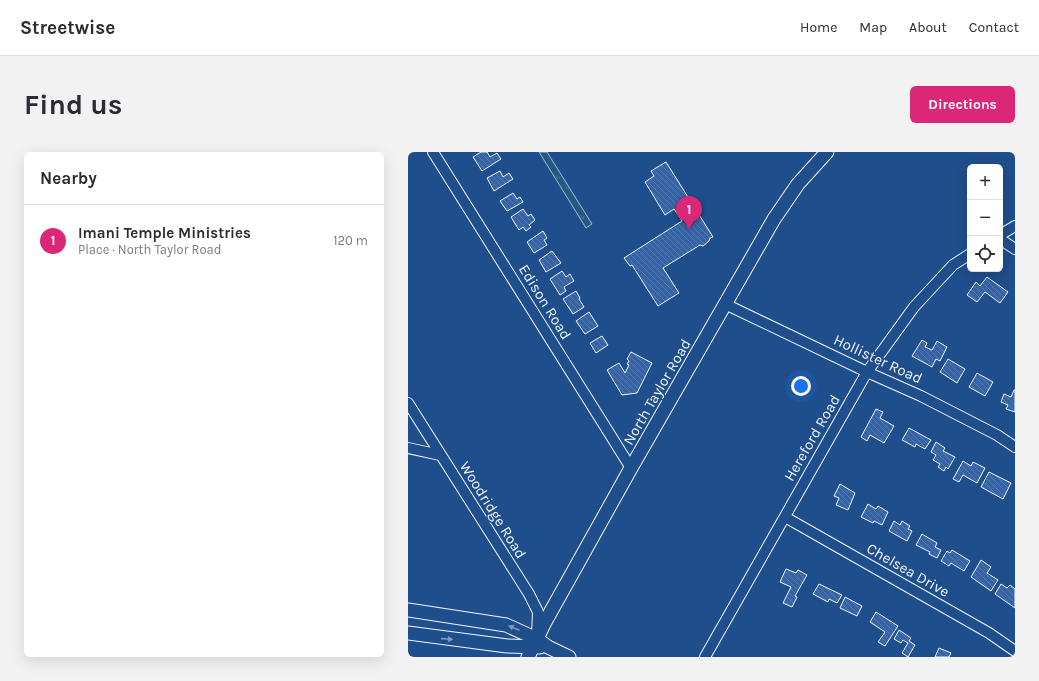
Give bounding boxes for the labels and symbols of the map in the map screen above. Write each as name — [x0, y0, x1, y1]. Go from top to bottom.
pin: 1 — [676, 196, 702, 229]
street label: Edison Road — [515, 261, 575, 343]
street label: Hollister Road — [831, 331, 925, 387]
street label: North Taylor Road — [619, 336, 695, 448]
your location — [791, 376, 811, 396]
street label: Hereford Road — [780, 392, 844, 484]
street label: Woodridge Road — [456, 458, 530, 562]
street label: Chelsea Drive — [863, 539, 953, 601]
one-way arrow — [508, 625, 519, 631]
one-way arrow — [441, 635, 453, 642]

